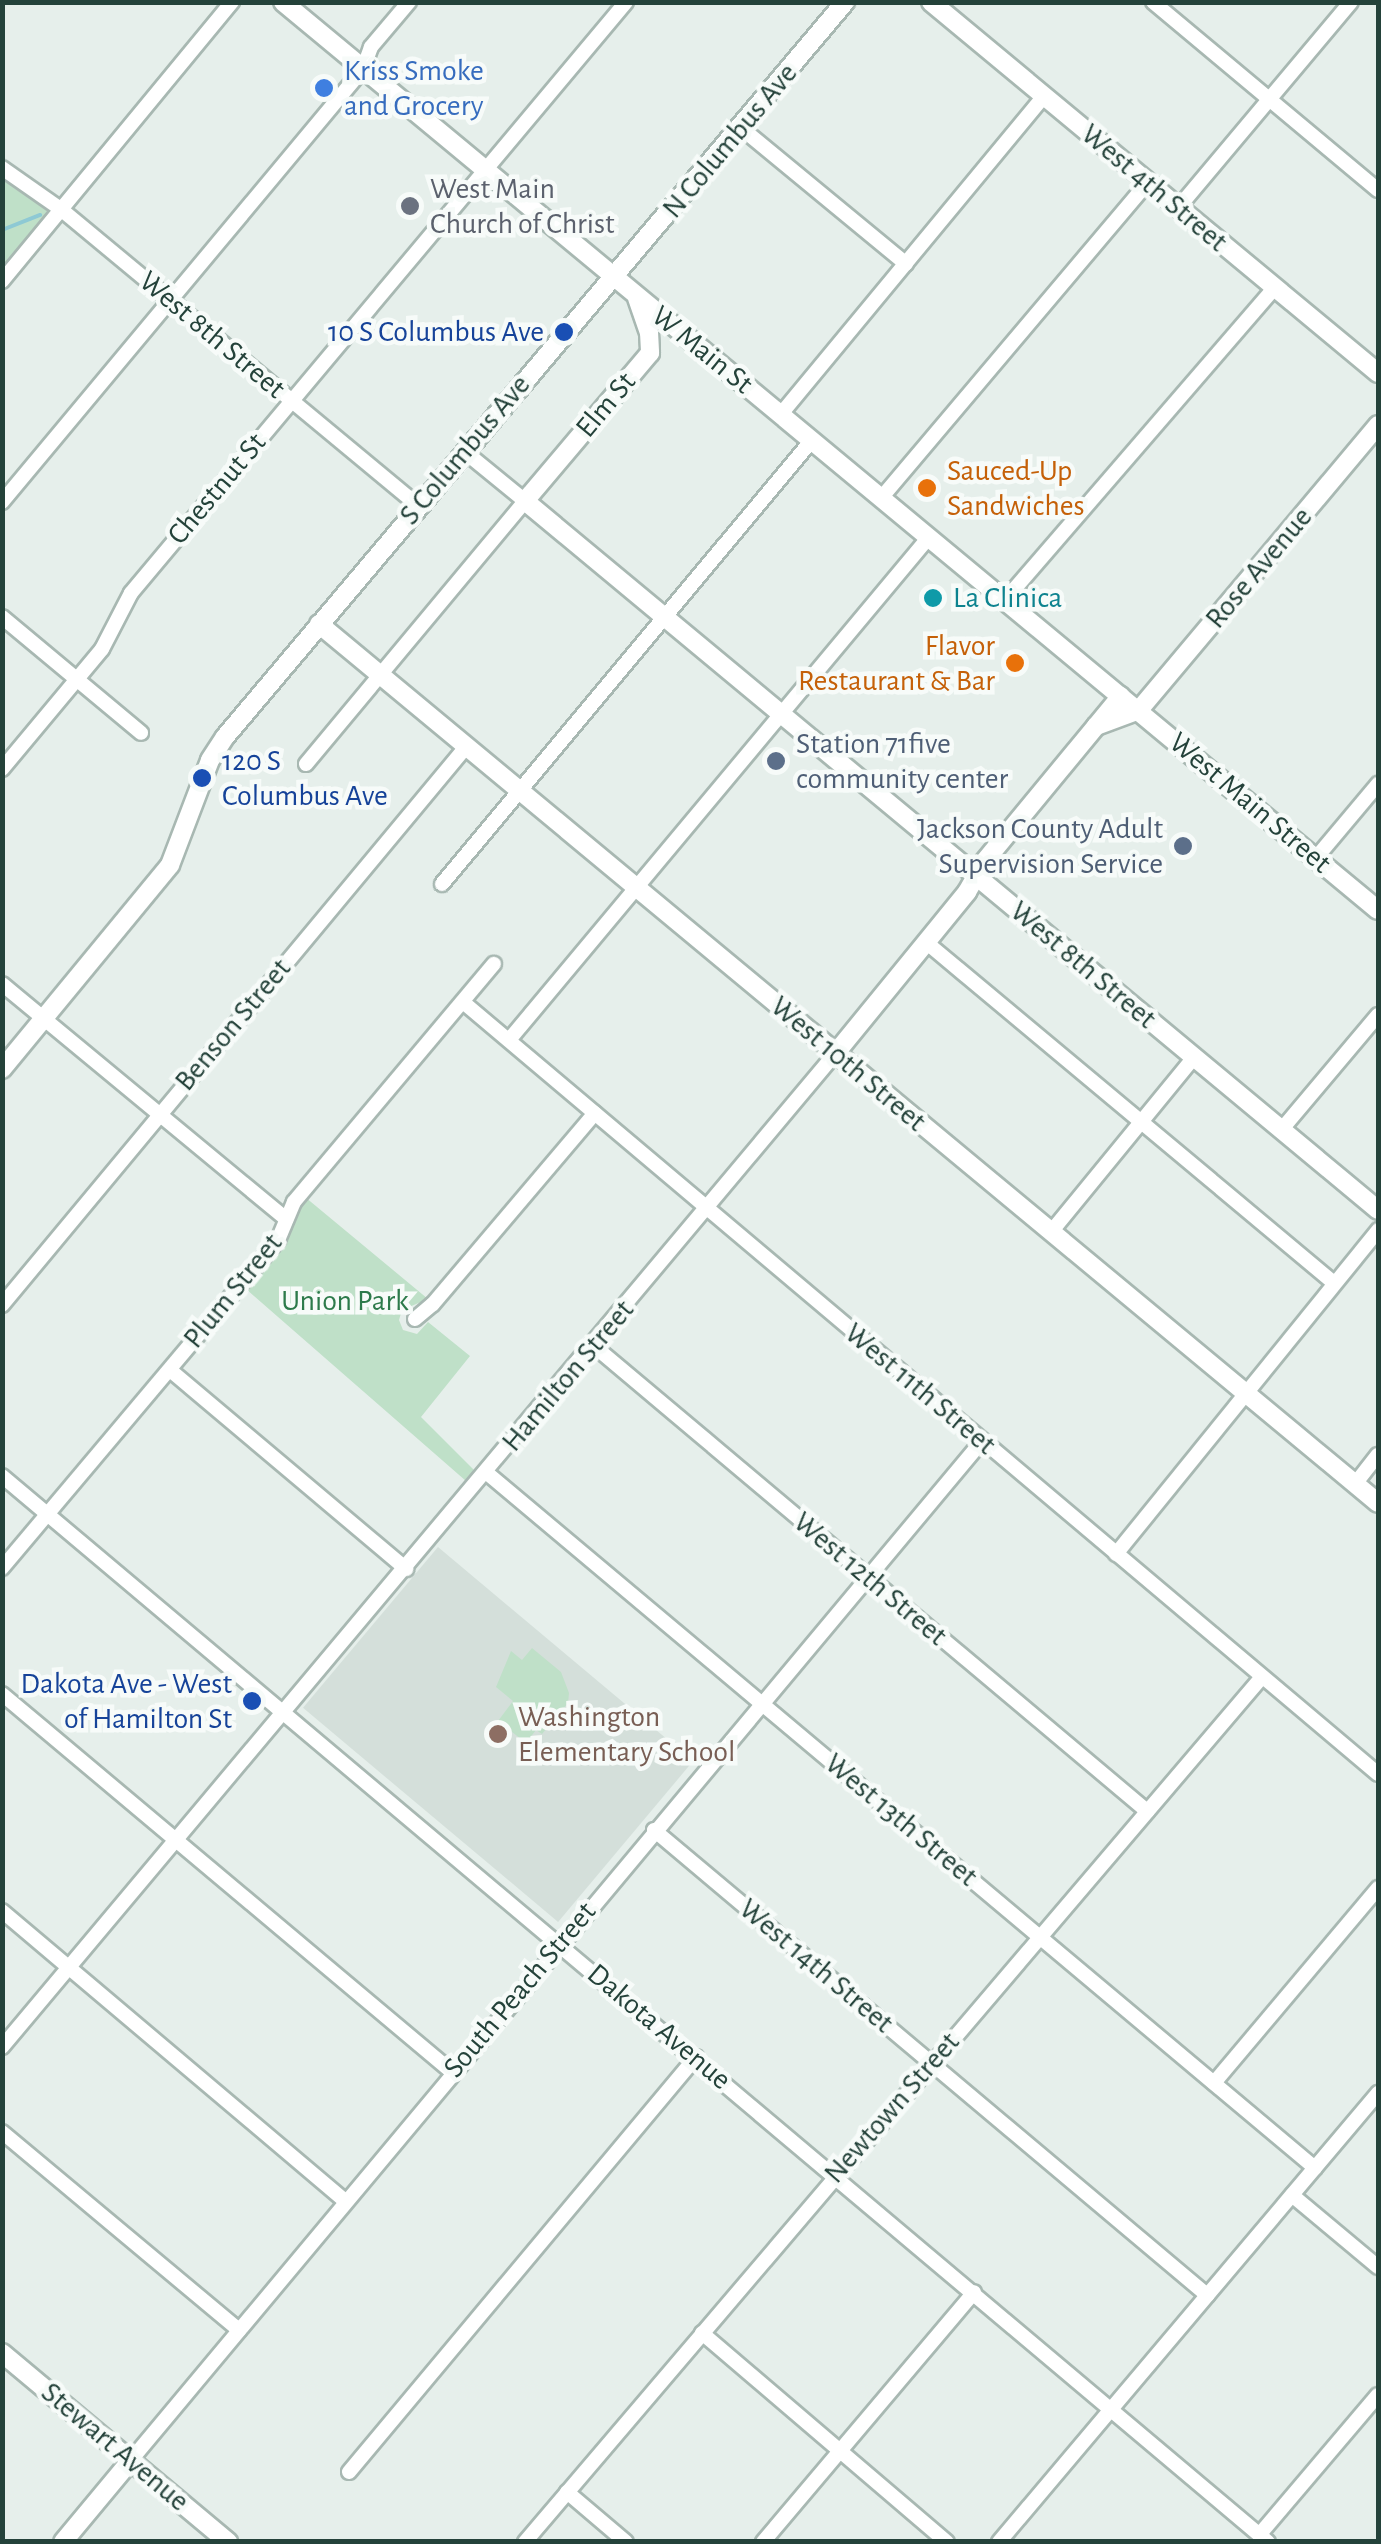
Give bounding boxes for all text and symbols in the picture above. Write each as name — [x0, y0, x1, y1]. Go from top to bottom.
place label: Kriss Smoke and Grocery — [344, 53, 484, 124]
street label: N Columbus Ave — [655, 56, 805, 226]
marker: Kriss Smoke and Grocery — [313, 77, 335, 99]
street label: West 4th Street — [1073, 116, 1235, 260]
place label: West Main Church of Christ — [430, 171, 615, 242]
marker: West Main Church of Christ — [399, 195, 421, 217]
street label: West 8th Street — [132, 263, 292, 407]
street label: W Main St — [644, 298, 760, 402]
place label: 10 S Columbus Ave — [328, 314, 544, 350]
marker: 10 S Columbus Ave — [553, 321, 575, 343]
street label: Elm St — [568, 365, 644, 445]
street label: S Columbus Ave — [392, 368, 538, 532]
street label: Chestnut St — [160, 426, 274, 552]
place label: Sauced-Up Sandwiches — [947, 453, 1085, 524]
marker: Sauced-Up Sandwiches — [916, 477, 938, 499]
street label: Rose Avenue — [1198, 500, 1320, 636]
place label: La Clinica — [953, 580, 1062, 616]
marker: La Clinica — [922, 587, 944, 609]
place label: Flavor Restaurant & Bar — [798, 628, 995, 698]
marker: Flavor Restaurant & Bar — [1004, 652, 1026, 674]
street label: West Main Street — [1162, 725, 1338, 881]
place label: Station 71five community center — [796, 726, 1008, 796]
place label: 120 S Columbus Ave — [222, 743, 388, 814]
marker: Station 71five community center — [765, 750, 787, 772]
marker: 120 S Columbus Ave — [191, 767, 213, 789]
place label: Jackson County Adult Supervision Service — [917, 811, 1163, 882]
marker: Jackson County Adult Supervision Service — [1172, 835, 1194, 857]
street label: West 8th Street — [1003, 893, 1163, 1037]
street label: Benson Street — [167, 951, 299, 1099]
street label: West 10th Street — [763, 989, 933, 1139]
street label: Plum Street — [176, 1226, 290, 1356]
park label: Union Park — [281, 1283, 409, 1319]
street label: Hamilton Street — [494, 1293, 642, 1459]
street label: West 11th Street — [837, 1315, 1003, 1463]
street label: West 12th Street — [786, 1504, 954, 1654]
place label: Dakota Ave - West of Hamilton St — [21, 1666, 232, 1736]
marker: Dakota Ave - West of Hamilton St — [241, 1690, 263, 1712]
place label: Washington Elementary School — [518, 1699, 735, 1770]
marker: Washington Elementary School — [487, 1723, 509, 1745]
street label: West 13th Street — [817, 1746, 985, 1894]
street label: West 14th Street — [731, 1891, 901, 2041]
street label: South Peach Street — [436, 1895, 604, 2085]
street label: Dakota Avenue — [580, 1956, 738, 2098]
street label: Newtown Street — [817, 2025, 967, 2191]
street label: Stewart Avenue — [34, 2375, 196, 2519]

